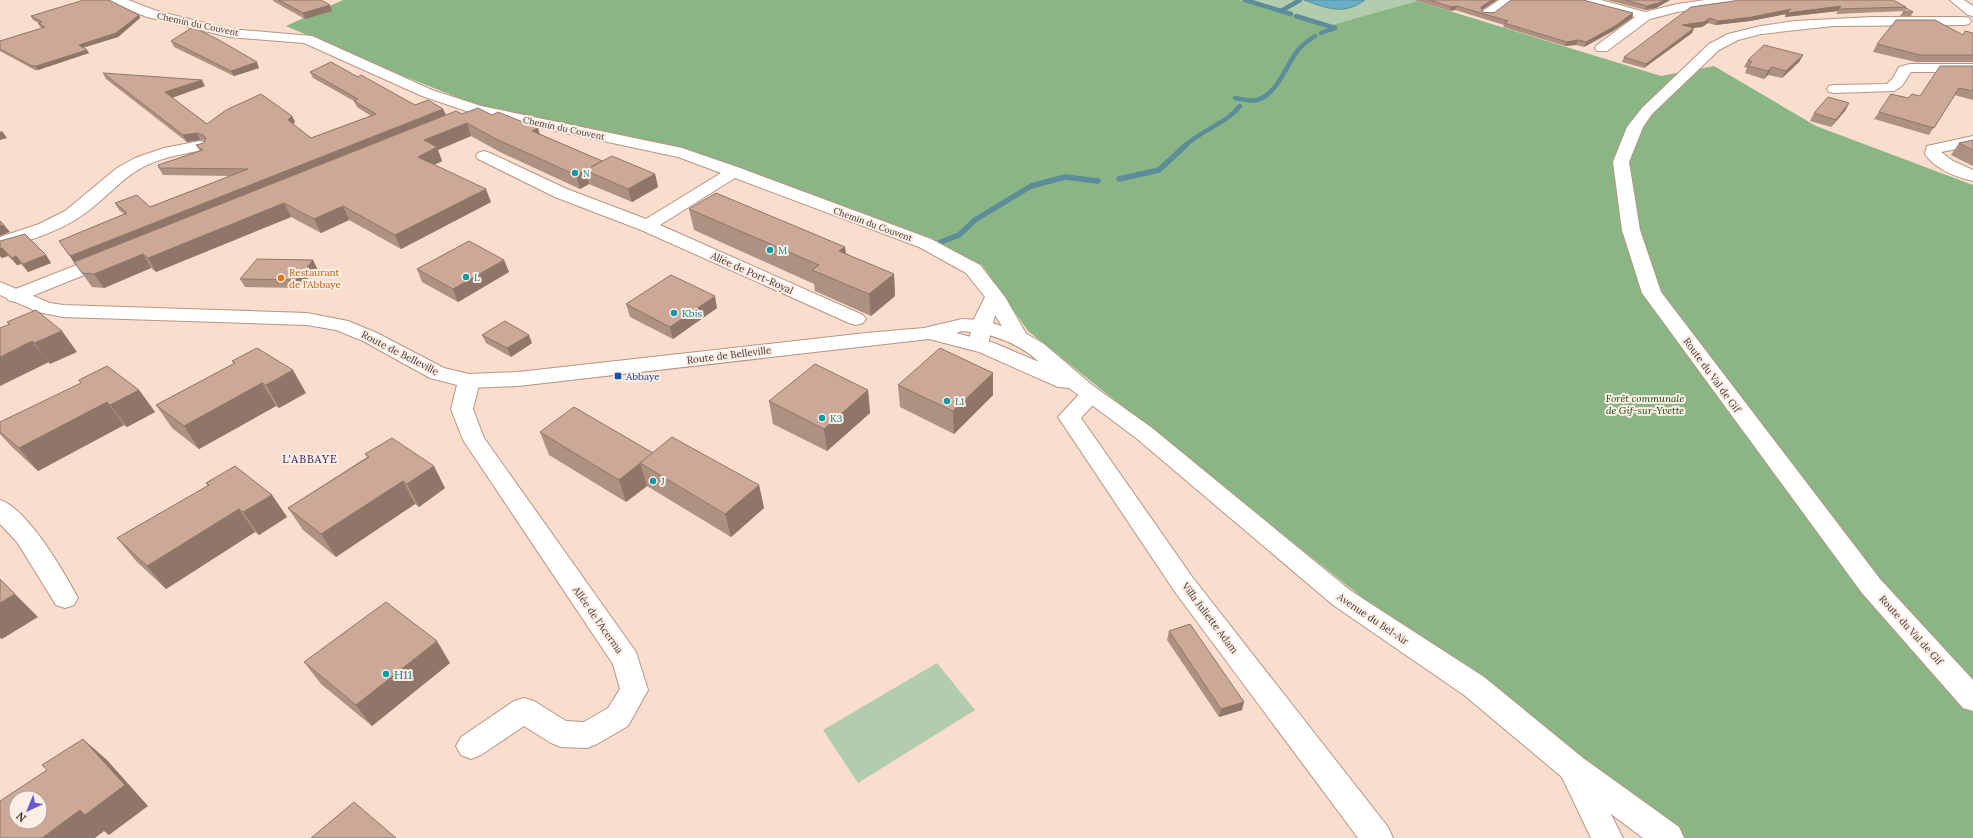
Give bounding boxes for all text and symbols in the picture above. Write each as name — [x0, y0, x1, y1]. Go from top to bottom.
street label: Chemin du Couvent — [156, 10, 240, 38]
street label: Chemin du Couvent — [522, 114, 606, 142]
marker: N — [570, 168, 580, 178]
place label: N — [583, 168, 590, 179]
street label: Chemin du Couvent — [832, 205, 914, 244]
place label: M — [778, 244, 787, 257]
marker: M — [765, 245, 775, 255]
street label: Allée de Port-Royal — [708, 249, 796, 297]
place label: Restaurant de l'Abbaye — [289, 266, 341, 291]
place label: L — [474, 271, 480, 284]
marker: L — [461, 272, 471, 282]
marker: Restaurant de l'Abbaye — [276, 273, 286, 283]
place label: Kbis — [682, 307, 702, 320]
marker: Kbis — [669, 308, 679, 318]
street label: Route de Belleville — [359, 328, 441, 378]
street label: Route du Val de Gif — [1681, 335, 1744, 415]
street label: Route de Belleville — [686, 343, 773, 367]
place label: Abbaye — [625, 370, 660, 383]
marker: Abbaye — [613, 371, 623, 381]
park label: Forêt communale de Gif-sur-Yvette — [1606, 392, 1684, 417]
place label: L1 — [955, 395, 965, 408]
marker: L1 — [942, 396, 952, 406]
place label: K3 — [830, 412, 843, 425]
marker: K3 — [817, 413, 827, 423]
district label: L'ABBAYE — [282, 452, 338, 466]
place label: J — [660, 475, 665, 488]
marker: J — [648, 476, 658, 486]
street label: Villa Juliette Adam — [1179, 579, 1241, 656]
street label: Allée de l'Acerma — [569, 583, 626, 656]
street label: Avenue du Bel-Air — [1334, 590, 1412, 648]
street label: Route du Val de Gif — [1876, 593, 1946, 668]
place label: H11 — [394, 667, 412, 682]
marker: H11 — [381, 669, 391, 679]
north arrow — [8, 790, 48, 830]
text: N — [13, 809, 29, 825]

